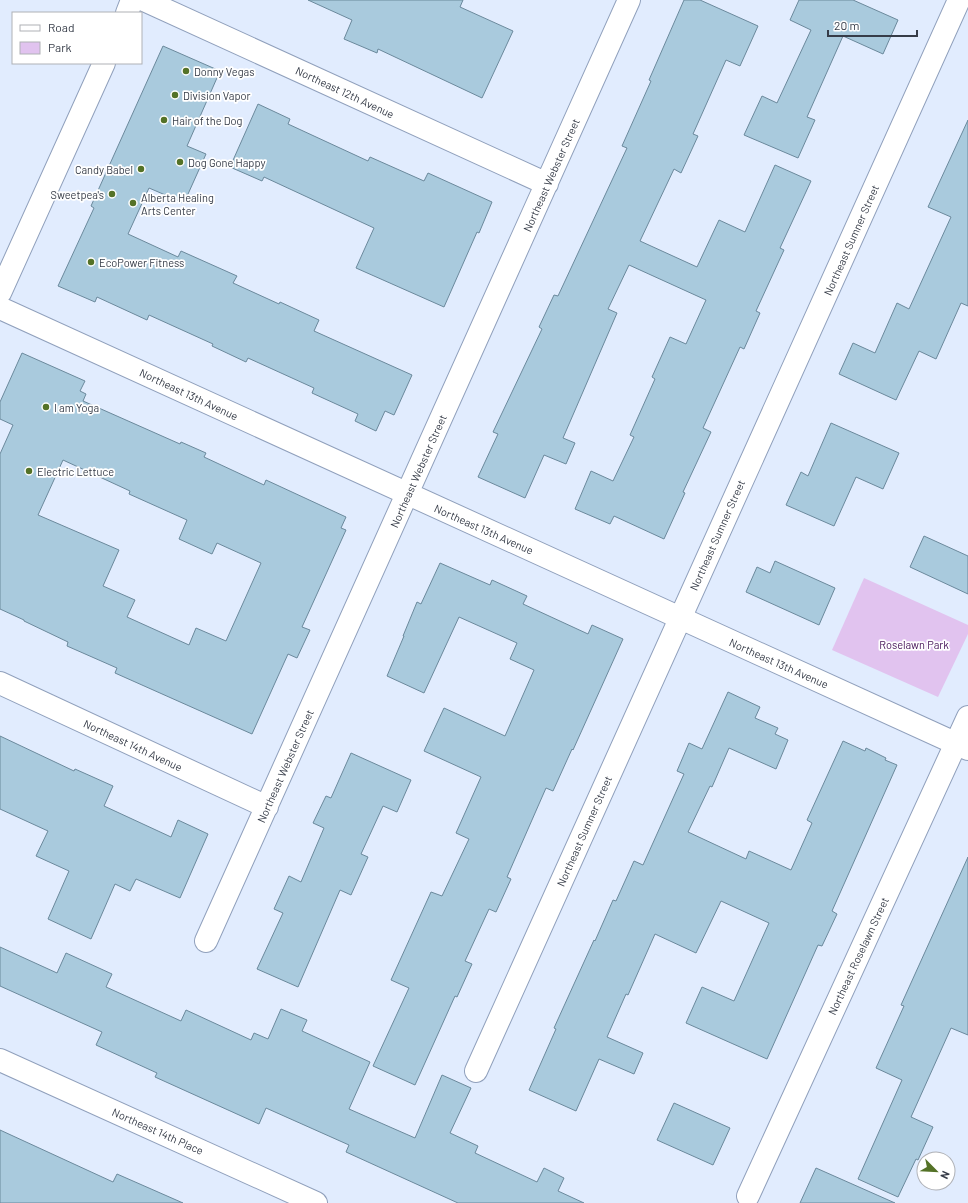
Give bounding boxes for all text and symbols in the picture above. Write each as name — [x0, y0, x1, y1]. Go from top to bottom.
legend — [12, 12, 142, 64]
scale bar — [828, 12, 917, 38]
text: 20 m — [834, 18, 860, 32]
text: Road — [48, 20, 75, 34]
text: Park — [48, 40, 72, 54]
street label: Northeast 12th Avenue — [294, 63, 396, 121]
place label: Donny Vegas — [194, 65, 254, 78]
marker: Donny Vegas — [181, 66, 191, 76]
place label: Division Vapor — [183, 89, 250, 102]
marker: Division Vapor — [170, 90, 180, 100]
place label: Hair of the Dog — [172, 114, 243, 127]
marker: Hair of the Dog — [159, 115, 169, 125]
street label: Northeast Webster Street — [520, 116, 582, 234]
place label: Dog Gone Happy — [188, 156, 265, 169]
marker: Dog Gone Happy — [175, 157, 185, 167]
place label: Candy Babel — [75, 163, 133, 176]
marker: Candy Babel — [136, 164, 146, 174]
street label: Northeast Sumner Street — [821, 183, 881, 297]
place label: Sweetpea's — [51, 188, 104, 201]
marker: Sweetpea's — [107, 189, 117, 199]
place label: Alberta Healing Arts Center — [141, 191, 214, 217]
marker: Alberta Healing Arts Center — [128, 198, 138, 208]
place label: EcoPower Fitness — [99, 256, 184, 269]
marker: EcoPower Fitness — [86, 257, 96, 267]
street label: Northeast 13th Avenue — [138, 366, 240, 423]
place label: I am Yoga — [54, 401, 99, 414]
marker: I am Yoga — [41, 402, 51, 412]
street label: Northeast Webster Street — [387, 412, 449, 530]
place label: Electric Lettuce — [37, 465, 114, 478]
marker: Electric Lettuce — [24, 466, 34, 476]
street label: Northeast Sumner Street — [687, 478, 747, 592]
street label: Northeast 13th Avenue — [432, 501, 536, 557]
street label: Northeast 13th Avenue — [727, 635, 831, 691]
park label: Roselawn Park — [879, 638, 949, 651]
street label: Northeast Webster Street — [254, 707, 316, 825]
street label: Northeast 14th Avenue — [82, 716, 185, 774]
street label: Northeast Sumner Street — [554, 774, 614, 888]
street label: Northeast Roselawn Street — [825, 895, 891, 1017]
street label: Northeast 14th Place — [110, 1105, 206, 1157]
north arrow — [916, 1151, 956, 1191]
text: N — [938, 1169, 953, 1181]

